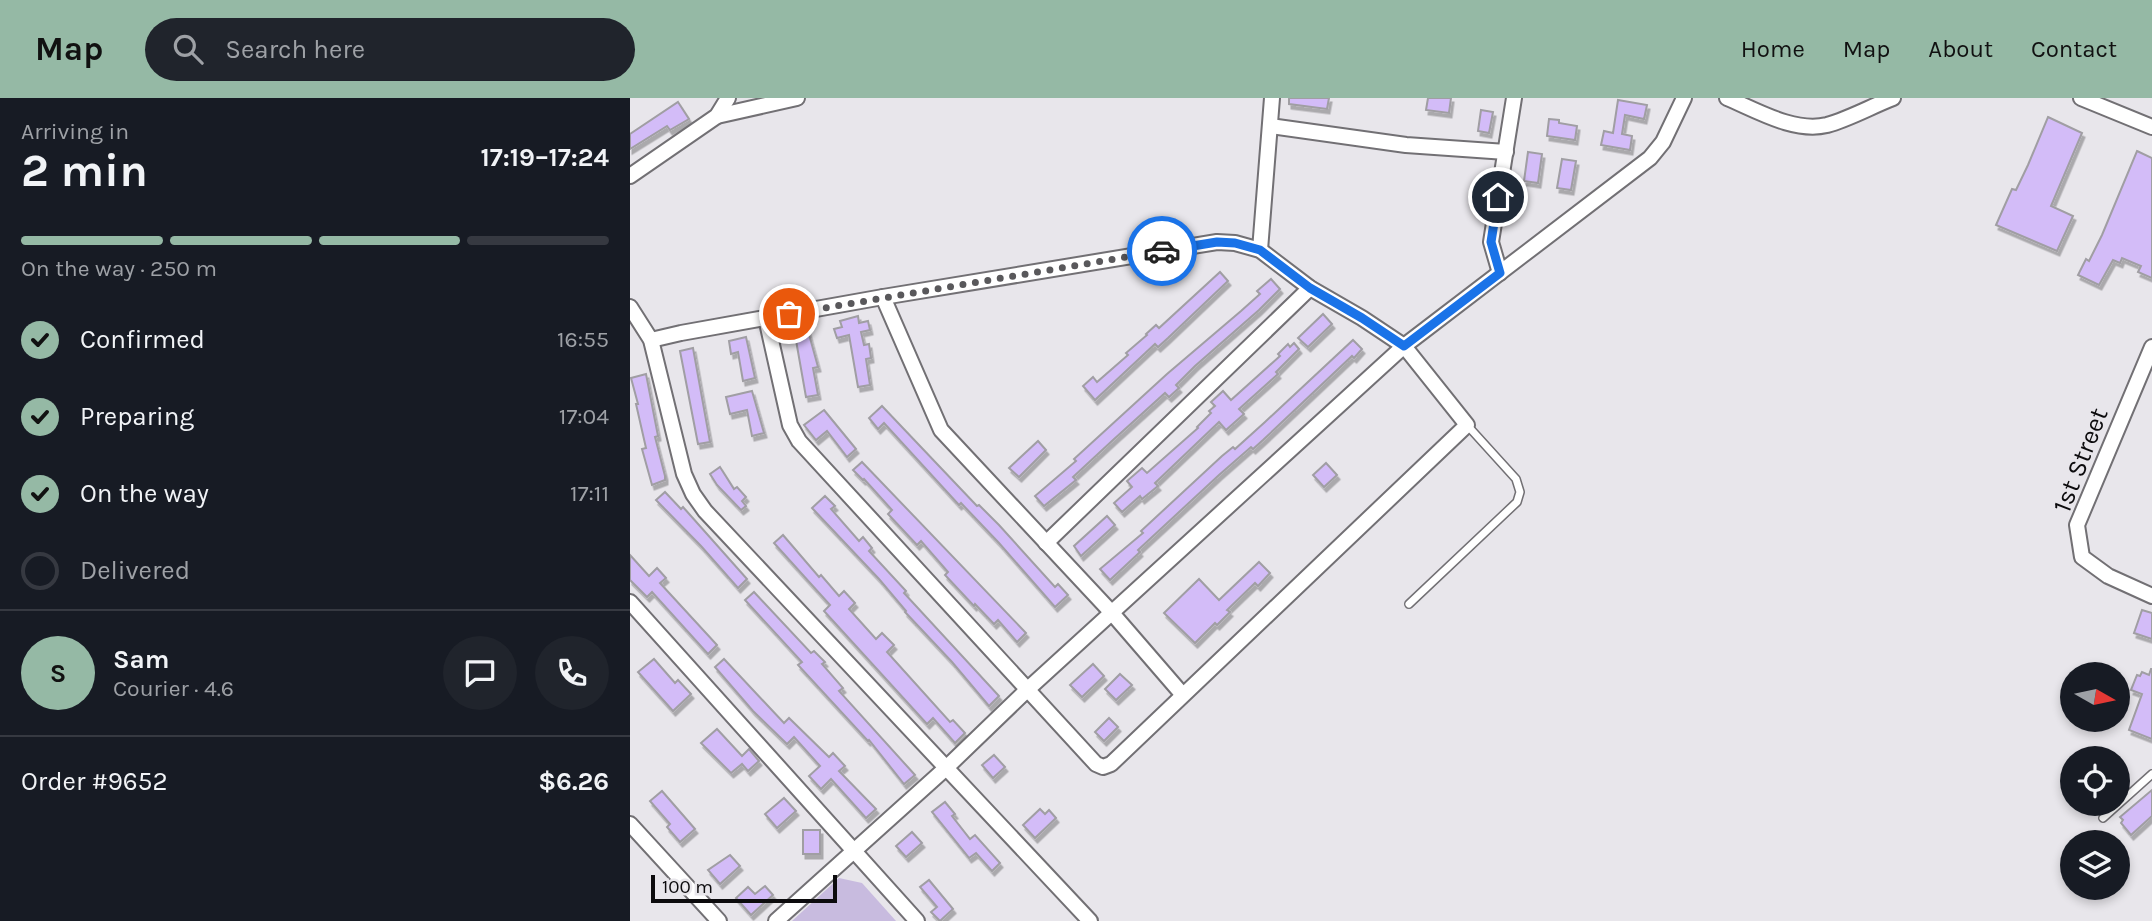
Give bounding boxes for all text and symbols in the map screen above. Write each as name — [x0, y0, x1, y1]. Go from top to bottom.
search box — [145, 18, 635, 81]
text: Map — [35, 30, 103, 68]
icon: search — [169, 30, 207, 68]
text: Search here — [225, 34, 365, 65]
text: Home — [1741, 35, 1805, 63]
text: Map — [1843, 35, 1890, 63]
text: About — [1928, 35, 1993, 63]
text: Contact — [2031, 35, 2117, 63]
text: Arriving in — [21, 118, 129, 145]
text: 17:19–17:24 — [481, 142, 609, 173]
text: 2 min — [21, 144, 148, 198]
pin — [1468, 167, 1528, 227]
icon: home — [1479, 178, 1517, 216]
courier — [1127, 216, 1197, 286]
icon: car — [1143, 232, 1181, 270]
text: On the way · 250 m — [21, 255, 217, 282]
pin — [759, 284, 819, 344]
icon: bag — [770, 295, 808, 333]
icon: check — [21, 321, 59, 359]
text: Confirmed — [80, 324, 205, 355]
text: 16:55 — [557, 326, 609, 353]
icon: check — [21, 398, 59, 436]
text: Preparing — [80, 401, 194, 432]
text: 17:04 — [559, 403, 609, 430]
street label: 1st Street — [2046, 403, 2115, 517]
icon: check — [21, 475, 59, 513]
text: On the way — [80, 478, 209, 509]
text: 17:11 — [570, 480, 609, 507]
text: Delivered — [80, 555, 190, 586]
button: chat — [443, 636, 517, 710]
button: phone — [535, 636, 609, 710]
text: Sam — [113, 644, 169, 675]
text: S — [50, 658, 66, 689]
north arrow — [2060, 662, 2130, 732]
map controls — [2060, 662, 2130, 900]
text: Courier · 4.6 — [113, 675, 234, 702]
button: locate — [2060, 746, 2130, 816]
text: Order #9652 — [21, 766, 167, 797]
text: $6.26 — [538, 766, 609, 797]
button: layers — [2060, 830, 2130, 900]
scale bar — [651, 872, 836, 904]
text: 100 m — [662, 876, 713, 898]

